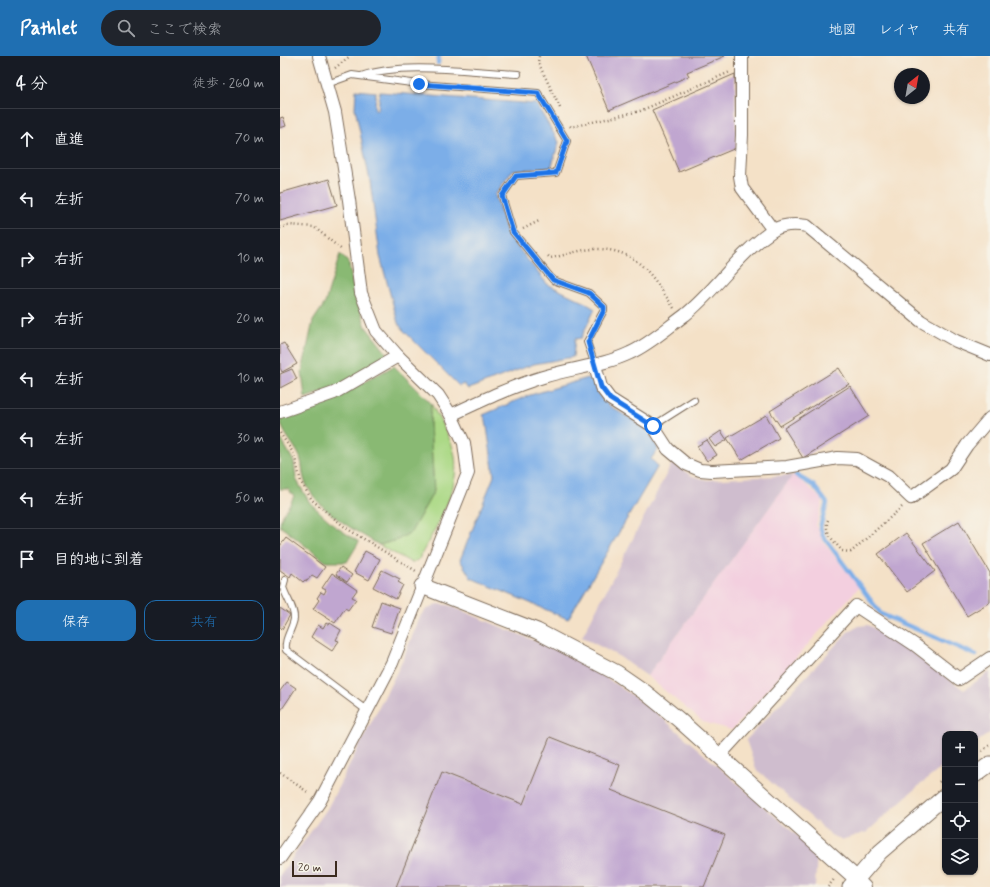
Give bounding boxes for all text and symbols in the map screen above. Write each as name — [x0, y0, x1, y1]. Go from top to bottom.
search box — [101, 10, 381, 46]
text: Pathlet — [20, 16, 77, 41]
icon: search — [115, 17, 137, 39]
text: ここで検索 — [147, 20, 222, 40]
text: 地図 — [829, 21, 857, 39]
text: レイヤ — [879, 21, 920, 39]
text: 共有 — [942, 21, 970, 39]
north arrow — [894, 68, 930, 104]
text: 4 分 — [16, 73, 47, 95]
text: 徒歩 · 260 m — [193, 75, 264, 92]
route end — [410, 75, 428, 93]
icon: ahead — [16, 128, 38, 150]
text: 直進 — [54, 130, 84, 150]
text: 70 m — [235, 130, 264, 147]
icon: left — [16, 188, 38, 210]
text: 左折 — [54, 190, 84, 210]
text: 70 m — [235, 190, 264, 207]
icon: right — [16, 248, 38, 270]
text: 右折 — [54, 250, 84, 270]
text: 10 m — [237, 250, 264, 267]
icon: right — [16, 308, 38, 330]
text: 右折 — [54, 310, 84, 330]
text: 20 m — [236, 310, 264, 327]
icon: left — [16, 368, 38, 390]
text: 左折 — [54, 370, 84, 390]
text: 10 m — [237, 370, 264, 387]
route start — [644, 417, 662, 435]
icon: left — [16, 428, 38, 450]
text: 左折 — [54, 430, 84, 450]
text: 30 m — [237, 430, 264, 447]
icon: left — [16, 488, 38, 510]
text: 左折 — [54, 490, 84, 510]
text: 50 m — [235, 490, 264, 507]
icon: arrive — [16, 548, 38, 570]
text: 目的地に到着 — [54, 550, 144, 570]
button: 保存 — [16, 600, 136, 641]
button: 共有 — [144, 600, 264, 641]
map controls — [942, 731, 978, 875]
button: + — [942, 731, 978, 767]
button: − — [942, 767, 978, 803]
button: locate — [942, 803, 978, 839]
button: layers — [942, 839, 978, 875]
scale bar — [292, 859, 337, 878]
text: 20 m — [298, 861, 321, 875]

